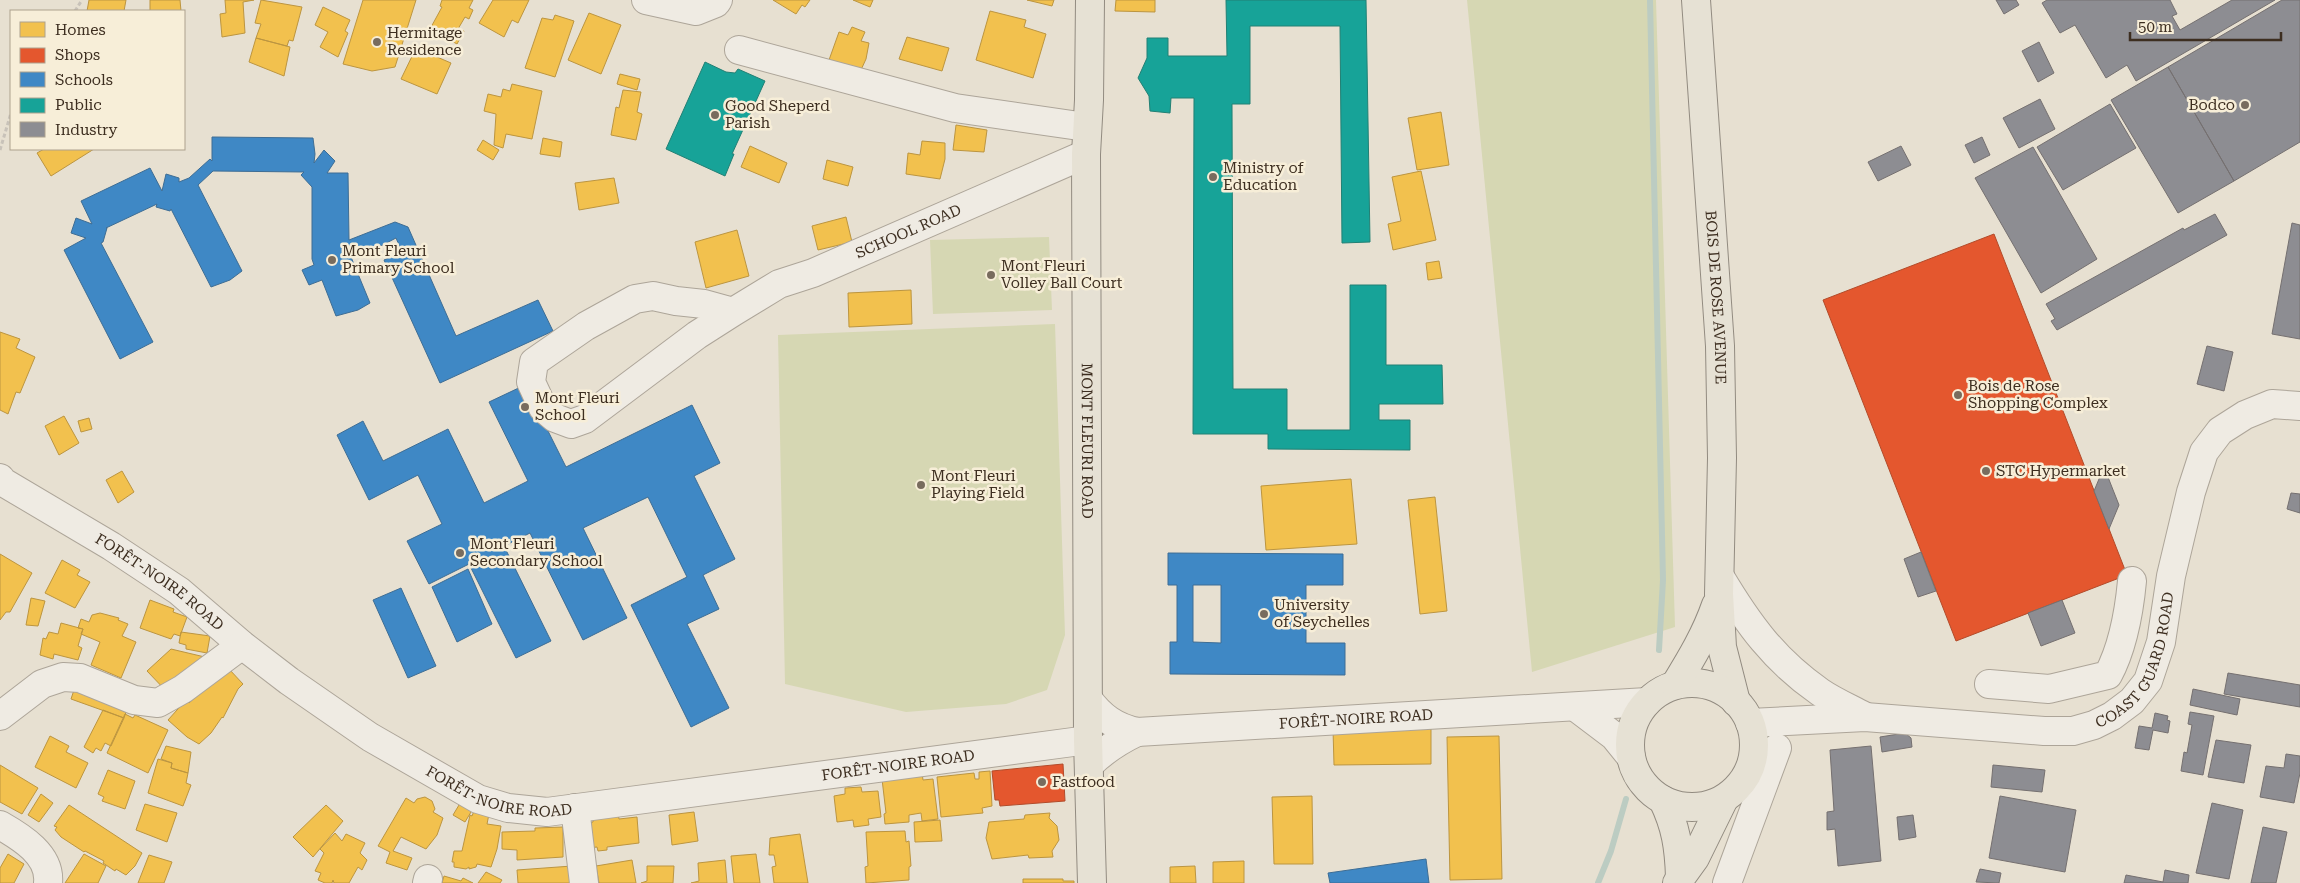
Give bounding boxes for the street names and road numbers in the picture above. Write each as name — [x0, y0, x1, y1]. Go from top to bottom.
street label: SCHOOL ROAD — [853, 201, 964, 262]
street label: BOIS DE ROSE AVENUE — [1702, 210, 1730, 384]
street label: MONT FLEURI ROAD — [1078, 363, 1096, 519]
street label: FORÊT-NOIRE ROAD — [92, 530, 227, 634]
street label: COAST GUARD ROAD — [2092, 591, 2177, 732]
street label: FORÊT-NOIRE ROAD — [1279, 706, 1434, 733]
street label: FORÊT-NOIRE ROAD — [820, 746, 976, 784]
street label: FORÊT-NOIRE ROAD — [423, 762, 573, 821]

